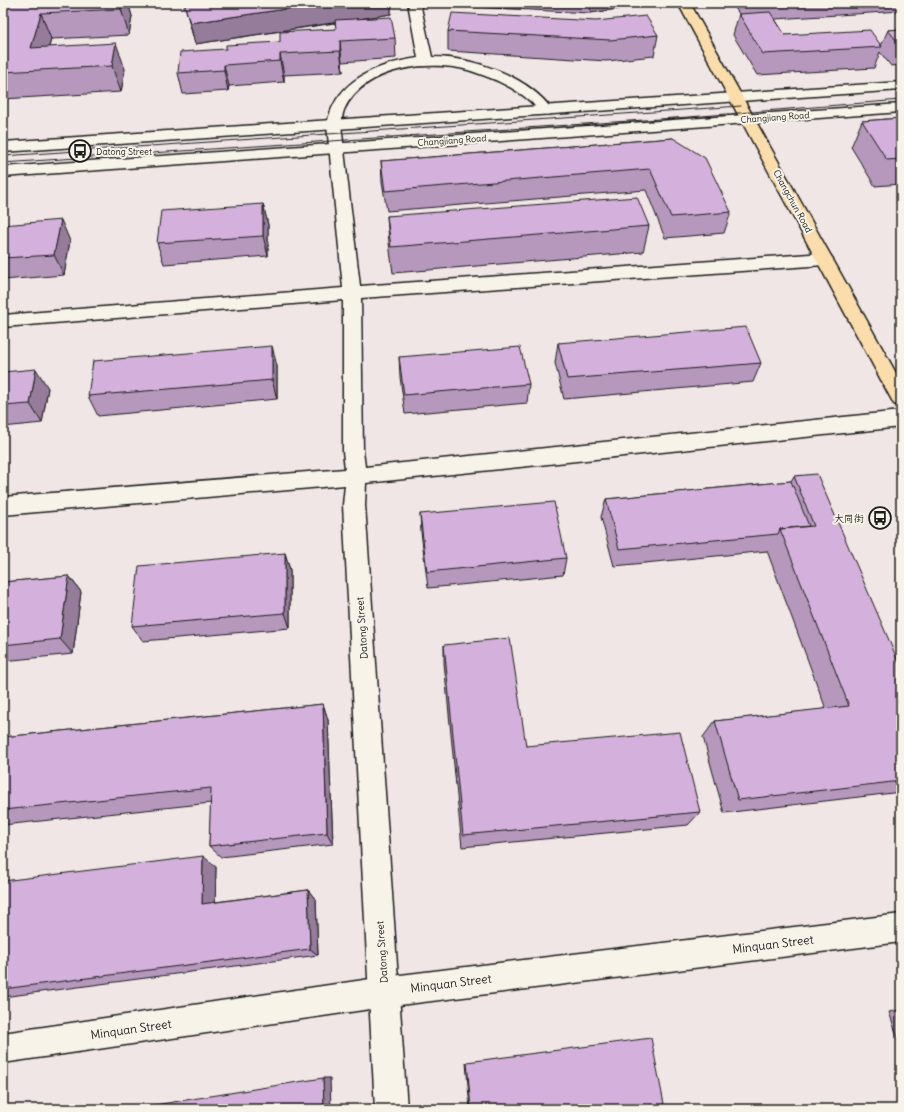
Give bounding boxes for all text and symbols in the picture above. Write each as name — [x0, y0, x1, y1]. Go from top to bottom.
street label: Changjiang Road — [740, 109, 810, 125]
street label: Changjiang Road — [417, 132, 487, 148]
bus stop icon: Datong Street — [67, 138, 93, 164]
place label: Datong Street — [96, 146, 152, 157]
street label: Changchun Road — [771, 168, 815, 234]
bus stop icon: 大同街 — [867, 505, 893, 531]
place label: 大同街 — [834, 512, 864, 525]
street label: Datong Street — [353, 596, 371, 659]
street label: Datong Street — [373, 920, 391, 983]
street label: Minquan Street — [732, 932, 814, 956]
street label: Minquan Street — [410, 971, 492, 995]
street label: Minquan Street — [90, 1016, 172, 1042]

